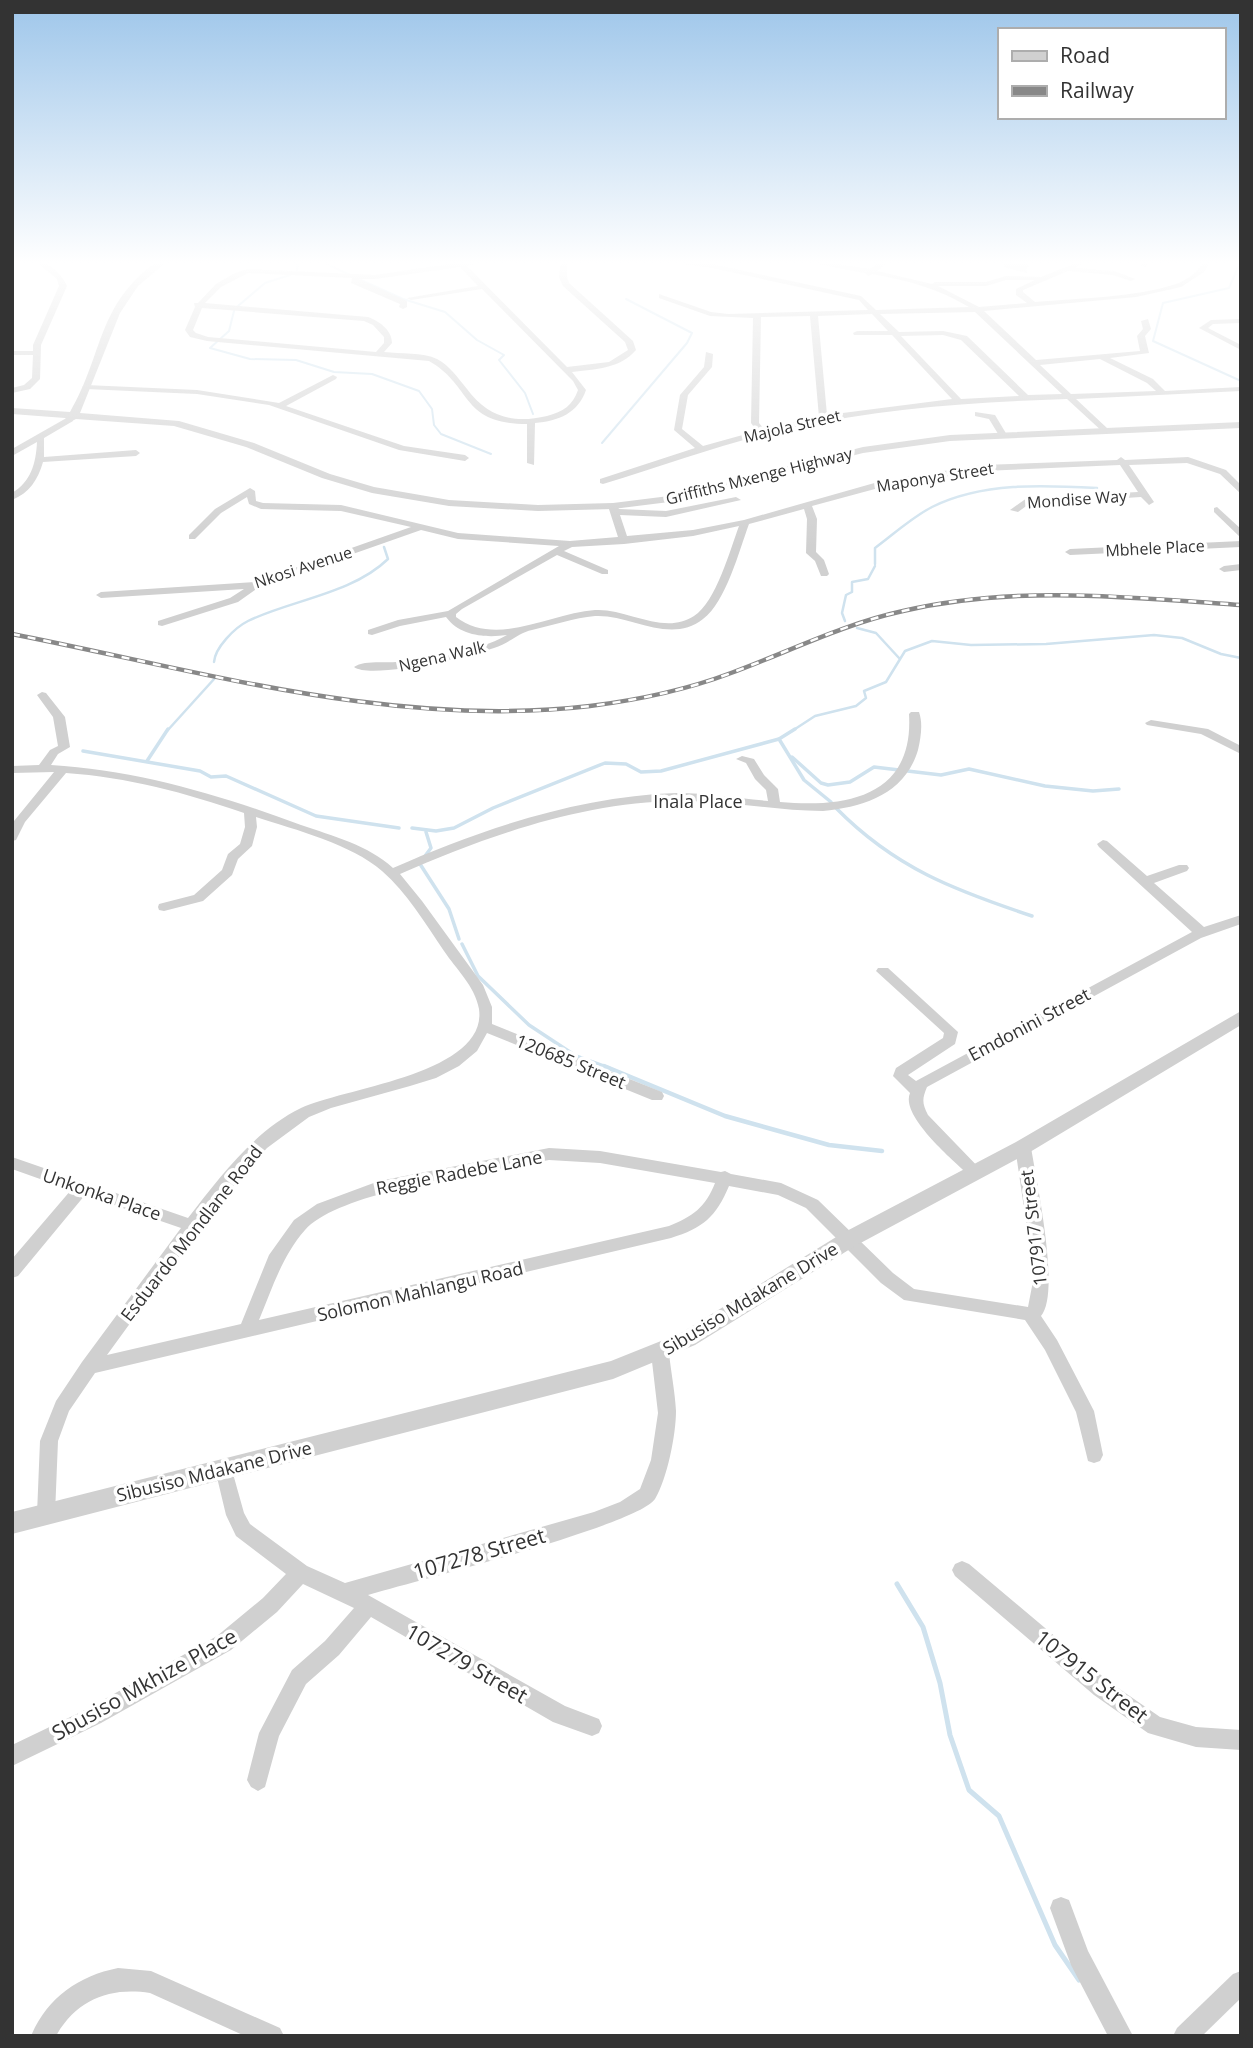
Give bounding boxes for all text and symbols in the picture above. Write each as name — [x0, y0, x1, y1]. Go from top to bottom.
legend — [998, 28, 1225, 119]
text: Road — [1060, 41, 1110, 69]
text: Railway — [1060, 76, 1134, 104]
street label: Majola Street — [741, 404, 843, 448]
street label: Griffiths Mxenge Highway — [664, 442, 855, 510]
street label: Maponya Street — [875, 457, 995, 497]
street label: Mondise Way — [1026, 484, 1129, 513]
street label: Mbhele Place — [1105, 534, 1205, 562]
street label: Nkosi Avenue — [251, 541, 355, 593]
street label: Ngena Walk — [396, 635, 488, 677]
street label: Inala Place — [653, 789, 743, 813]
street label: Emdonini Street — [964, 982, 1094, 1066]
street label: 120685 Street — [512, 1028, 630, 1094]
street label: Esduardo Mondlane Road — [115, 1140, 267, 1326]
street label: Reggie Radebe Lane — [374, 1144, 544, 1200]
street label: Unkonka Place — [40, 1163, 164, 1225]
street label: 107917 Street — [1014, 1169, 1052, 1287]
street label: Sibusiso Mdakane Drive — [658, 1236, 842, 1360]
street label: Solomon Mahlangu Road — [315, 1256, 525, 1326]
street label: Sibusiso Mdakane Drive — [114, 1435, 314, 1507]
street label: 107278 Street — [410, 1521, 548, 1585]
street label: 107279 Street — [401, 1617, 533, 1709]
street label: Sbusiso Mkhize Place — [47, 1622, 241, 1746]
street label: 107915 Street — [1030, 1623, 1154, 1729]

